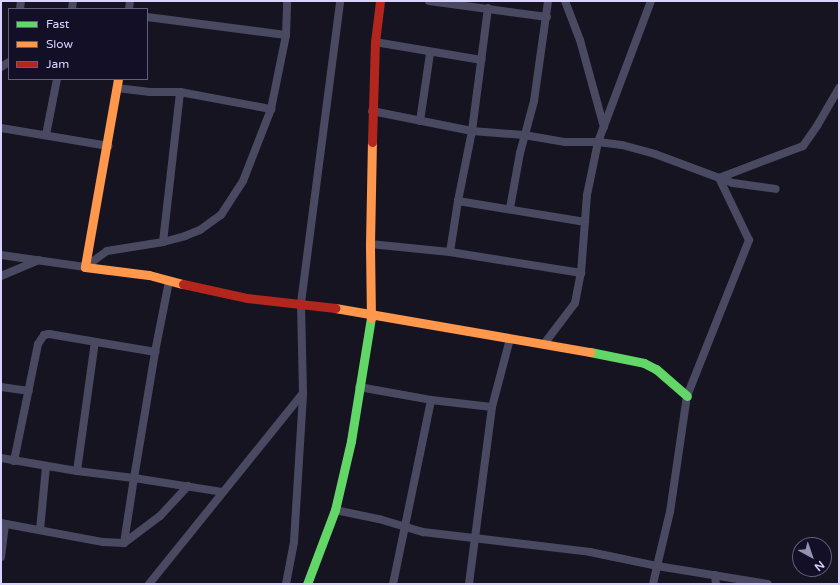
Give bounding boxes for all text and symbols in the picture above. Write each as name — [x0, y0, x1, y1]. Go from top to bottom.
legend — [8, 8, 148, 80]
text: Fast — [46, 17, 69, 31]
text: Slow — [46, 37, 73, 51]
text: Jam — [46, 57, 69, 71]
north arrow — [792, 537, 832, 577]
text: N — [812, 558, 827, 574]

